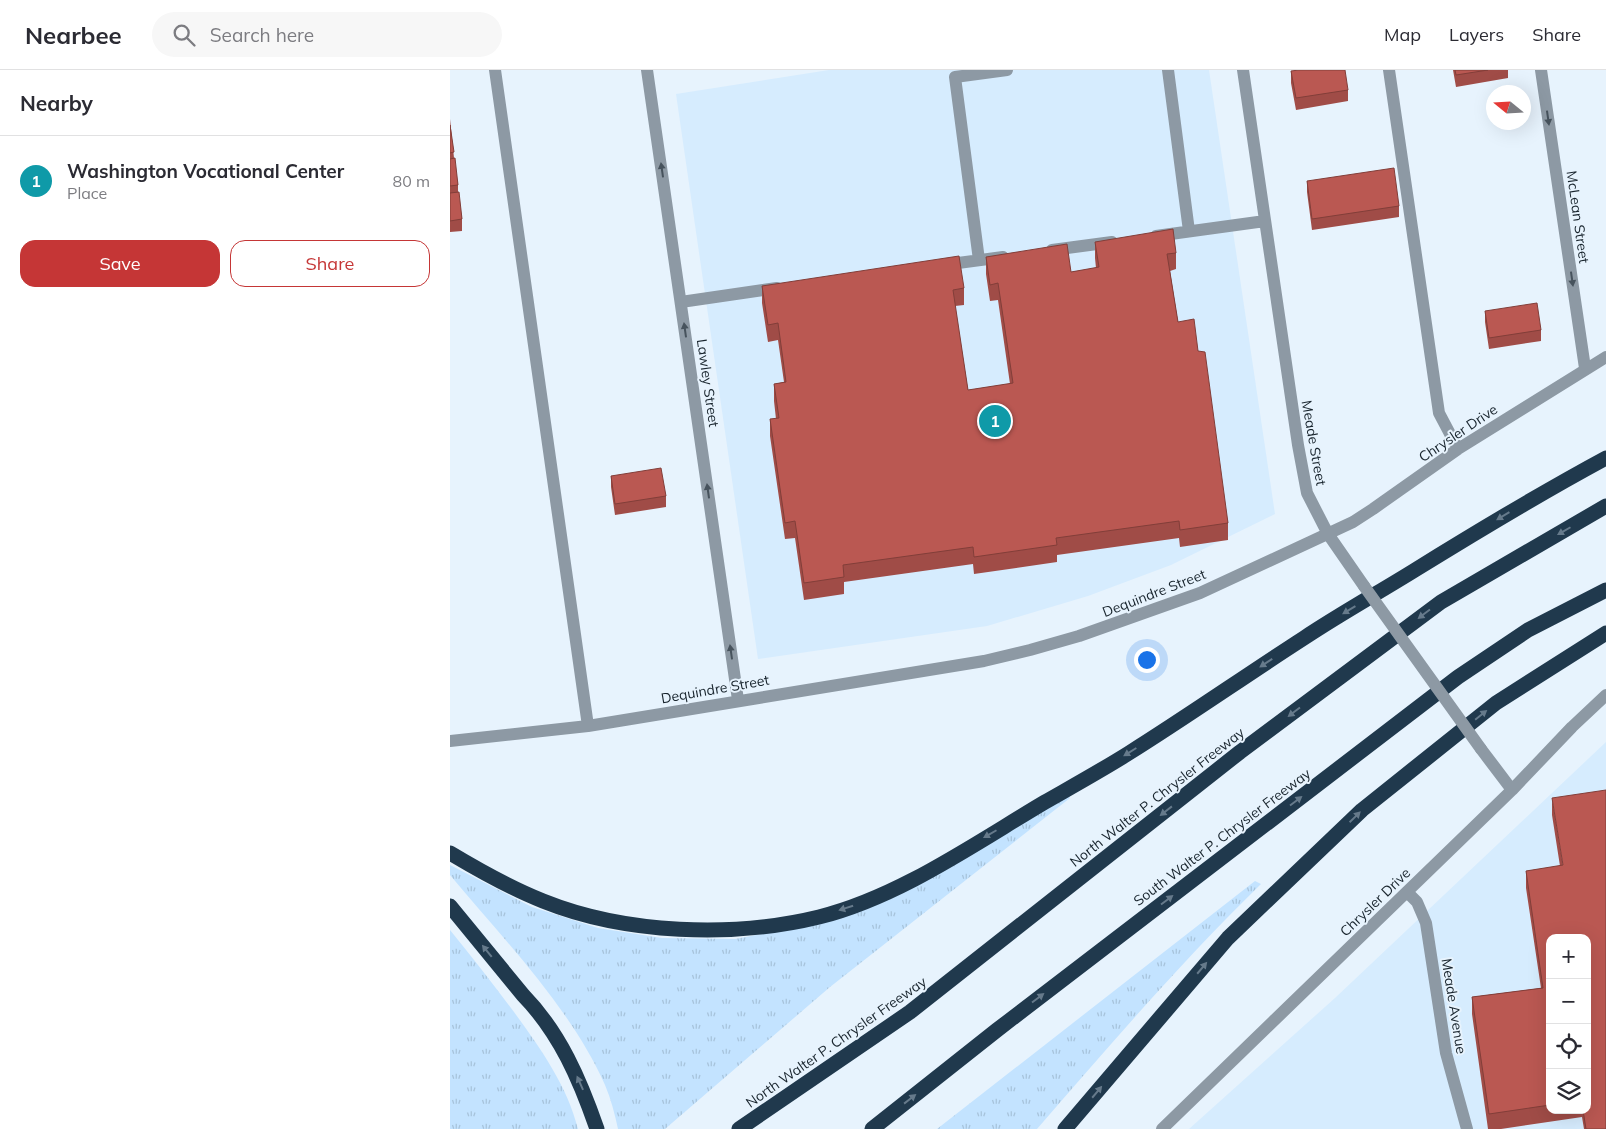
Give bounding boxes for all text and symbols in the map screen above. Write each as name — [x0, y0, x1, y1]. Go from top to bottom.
search box — [152, 12, 502, 57]
text: Nearbee — [25, 20, 122, 50]
icon: search — [170, 21, 198, 49]
text: Search here — [210, 23, 314, 47]
text: Map — [1384, 23, 1421, 46]
text: Layers — [1449, 23, 1504, 46]
text: Share — [1532, 23, 1581, 46]
north arrow — [1486, 85, 1531, 130]
text: Nearby — [20, 90, 93, 116]
one-way arrow — [1545, 111, 1553, 127]
text: Washington Vocational Center — [67, 159, 344, 183]
one-way arrow — [657, 161, 665, 177]
street label: McLean Street — [1563, 170, 1593, 264]
text: 1 — [31, 171, 41, 191]
text: 80 m — [393, 171, 430, 191]
text: Place — [67, 183, 107, 203]
button: Save — [20, 240, 220, 287]
button: Share — [230, 240, 430, 287]
one-way arrow — [1568, 271, 1576, 287]
one-way arrow — [681, 322, 689, 338]
street label: Lawley Street — [693, 338, 723, 428]
street label: Meade Street — [1298, 399, 1330, 487]
street label: Chrysler Drive — [1415, 400, 1501, 466]
pin: 1 — [979, 402, 1011, 440]
one-way arrow — [704, 483, 712, 499]
one-way arrow — [1496, 511, 1509, 521]
one-way arrow — [1557, 526, 1570, 535]
street label: Dequindre Street — [1100, 565, 1208, 621]
one-way arrow — [1343, 605, 1356, 615]
one-way arrow — [1417, 609, 1431, 619]
one-way arrow — [727, 644, 735, 660]
your location — [1134, 647, 1160, 673]
one-way arrow — [1260, 658, 1273, 667]
street label: Dequindre Street — [660, 671, 771, 707]
one-way arrow — [1288, 706, 1301, 717]
one-way arrow — [1474, 709, 1487, 720]
street label: North Walter P. Chrysler Freeway — [1066, 723, 1248, 871]
one-way arrow — [1124, 747, 1137, 756]
street label: South Walter P. Chrysler Freeway — [1130, 764, 1315, 910]
one-way arrow — [1289, 796, 1303, 806]
one-way arrow — [1160, 805, 1173, 816]
one-way arrow — [1348, 811, 1360, 823]
one-way arrow — [984, 830, 997, 839]
street label: Chrysler Drive — [1336, 864, 1414, 940]
one-way arrow — [1160, 894, 1173, 905]
one-way arrow — [839, 905, 854, 913]
map controls — [1546, 934, 1591, 1114]
button: + — [1546, 934, 1591, 979]
one-way arrow — [482, 945, 493, 958]
street label: Meade Avenue — [1438, 957, 1470, 1055]
one-way arrow — [1197, 962, 1208, 975]
street label: North Walter P. Chrysler Freeway — [742, 972, 930, 1111]
button: − — [1546, 979, 1591, 1024]
one-way arrow — [1031, 993, 1044, 1004]
button: locate — [1546, 1024, 1591, 1069]
button: layers — [1546, 1069, 1591, 1114]
one-way arrow — [576, 1076, 584, 1090]
one-way arrow — [1091, 1086, 1102, 1098]
one-way arrow — [903, 1093, 916, 1104]

